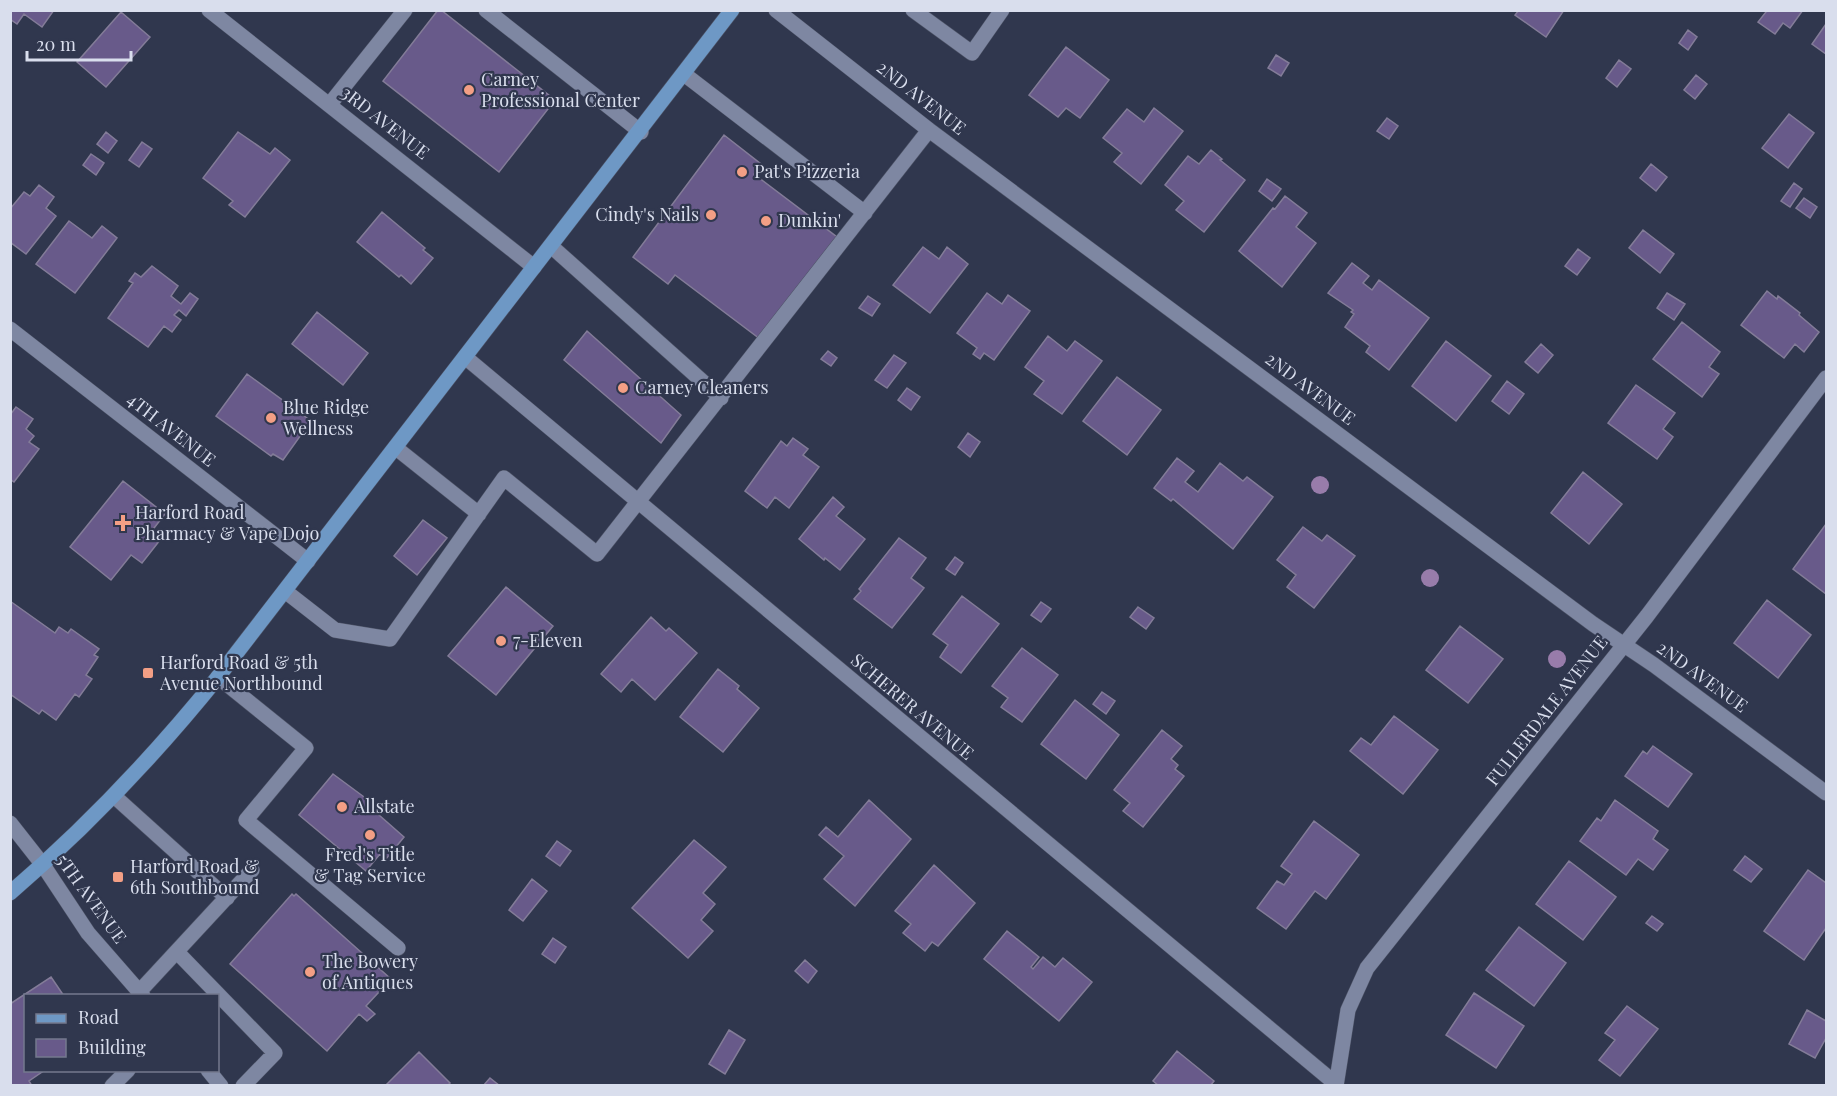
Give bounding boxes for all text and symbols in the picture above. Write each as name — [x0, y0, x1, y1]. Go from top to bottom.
scale bar — [27, 24, 130, 62]
text: 20 m — [36, 32, 76, 56]
street label: 2ND AVENUE — [872, 55, 971, 140]
place label: Carney Professional Center — [481, 67, 640, 112]
street label: 3RD AVENUE — [337, 80, 435, 164]
marker: Carney Professional Center — [462, 83, 476, 97]
place label: Pat's Pizzeria — [754, 159, 860, 183]
marker: Pat's Pizzeria — [735, 165, 749, 179]
place label: Cindy's Nails — [595, 202, 699, 226]
marker: Cindy's Nails — [704, 208, 718, 222]
place label: Dunkin' — [778, 208, 841, 232]
marker: Dunkin' — [759, 214, 773, 228]
street label: 2ND AVENUE — [1261, 346, 1361, 430]
place label: Carney Cleaners — [635, 375, 768, 399]
marker: Carney Cleaners — [616, 381, 630, 395]
street label: 4TH AVENUE — [122, 387, 221, 471]
place label: Blue Ridge Wellness — [282, 395, 369, 440]
marker: Blue Ridge Wellness — [264, 411, 278, 425]
place label: Harford Road Pharmacy & Vape Dojo — [135, 500, 320, 545]
marker: Harford Road Pharmacy & Vape Dojo — [116, 516, 130, 530]
place label: 7-Eleven — [513, 628, 583, 652]
street label: FULLERDALE AVENUE — [1480, 630, 1612, 790]
marker: 7-Eleven — [494, 634, 508, 648]
street label: 2ND AVENUE — [1652, 635, 1753, 717]
street label: SCHERER AVENUE — [846, 648, 979, 765]
place label: Harford Road & 5th Avenue Northbound — [159, 650, 323, 695]
marker: Harford Road & 5th Avenue Northbound — [141, 666, 155, 680]
place label: Allstate — [353, 794, 415, 818]
marker: Allstate — [335, 800, 349, 814]
marker: Fred's Title & Tag Service — [363, 828, 377, 842]
place label: Fred's Title & Tag Service — [314, 842, 426, 887]
street label: 5TH AVENUE — [51, 849, 132, 948]
place label: Harford Road & 6th Southbound — [130, 854, 260, 899]
marker: Harford Road & 6th Southbound — [111, 870, 125, 884]
place label: The Bowery of Antiques — [322, 949, 418, 994]
marker: The Bowery of Antiques — [303, 965, 317, 979]
legend — [24, 994, 219, 1072]
text: Road — [78, 1005, 119, 1029]
text: Building — [78, 1035, 146, 1059]

